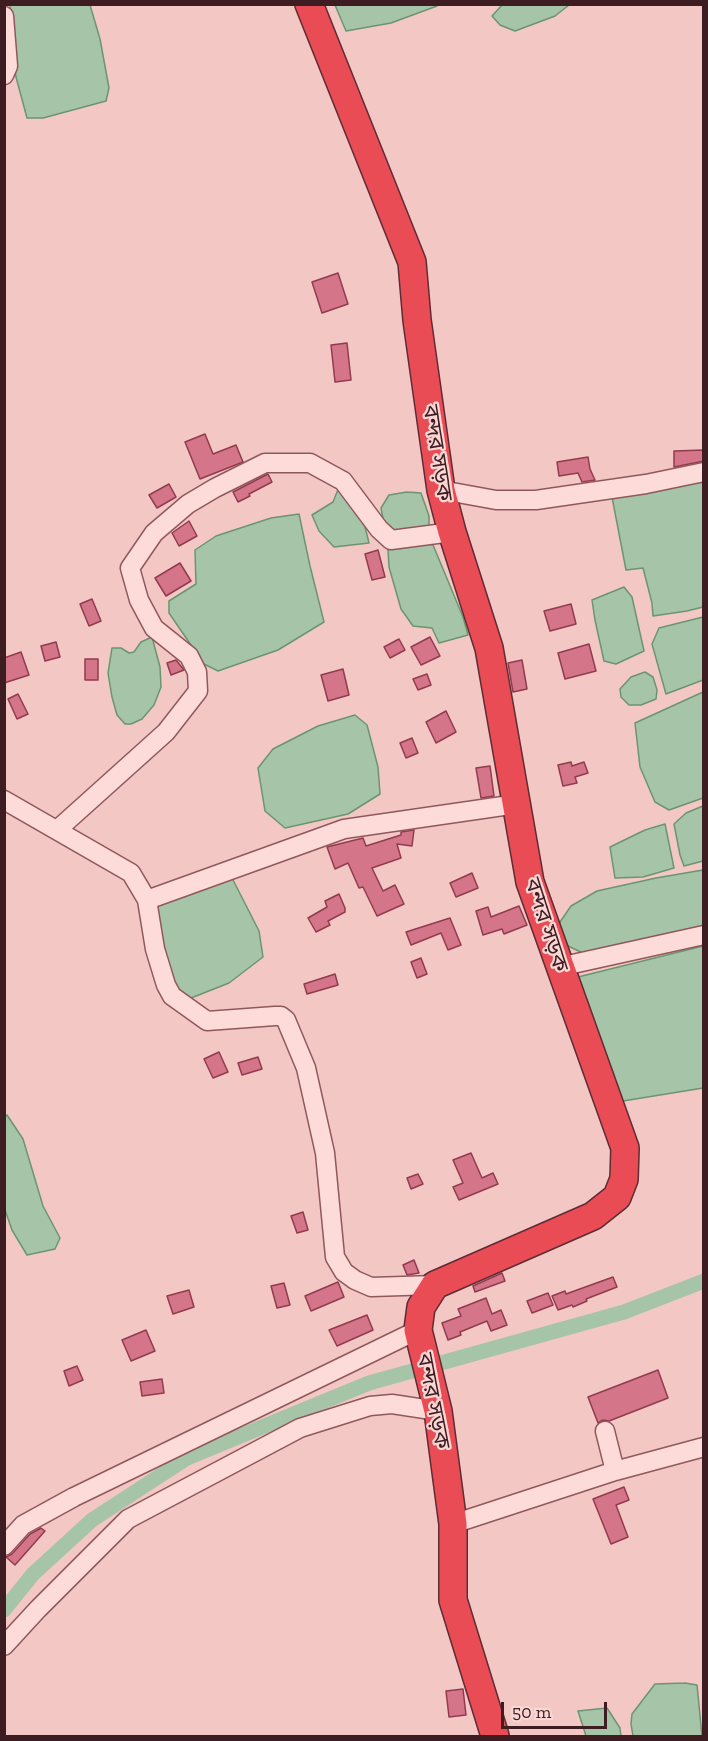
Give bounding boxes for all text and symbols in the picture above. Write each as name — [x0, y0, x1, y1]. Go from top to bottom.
street label: বন্দর সড়ক — [416, 403, 458, 503]
street label: বন্দর সড়ক — [518, 875, 574, 975]
street label: বন্দর সড়ক — [411, 1351, 455, 1451]
scale bar — [504, 1690, 610, 1728]
text: 50 m — [512, 1701, 551, 1723]

